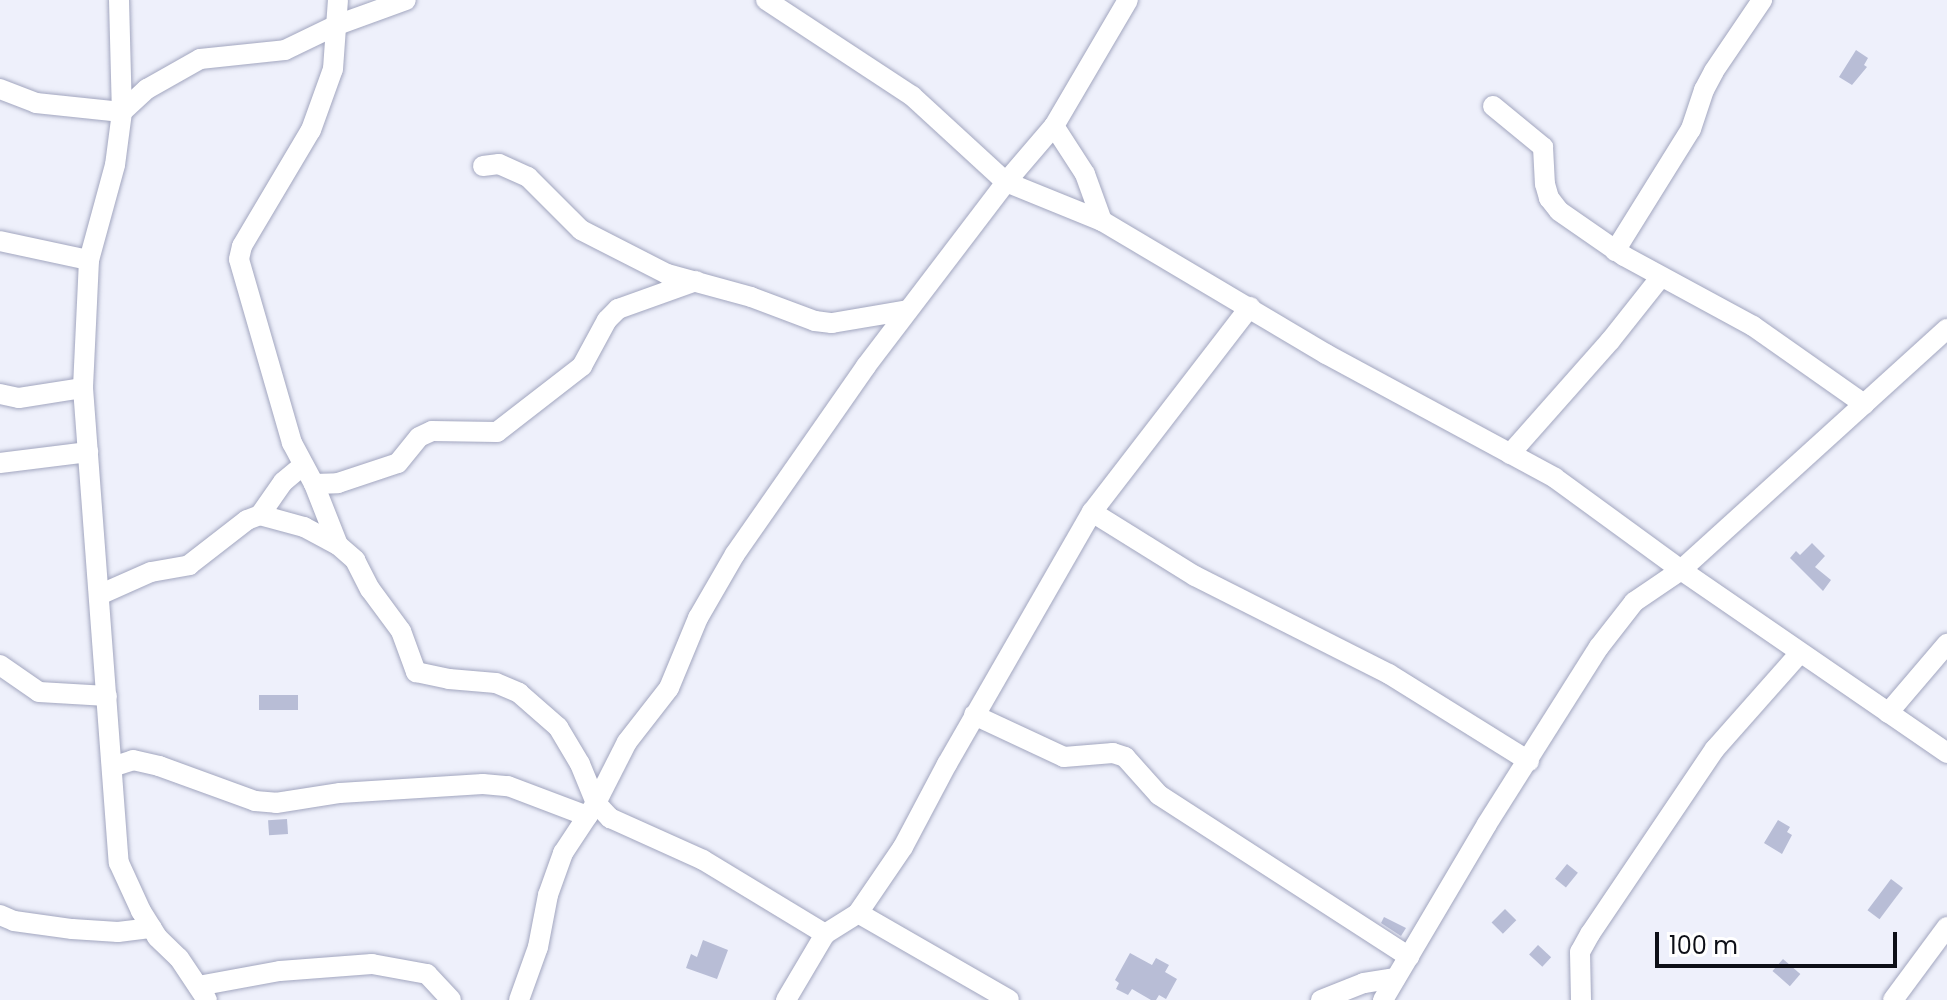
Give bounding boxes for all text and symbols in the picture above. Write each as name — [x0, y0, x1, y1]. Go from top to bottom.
scale bar — [1659, 916, 1901, 966]
text: 100 m — [1669, 929, 1738, 962]

